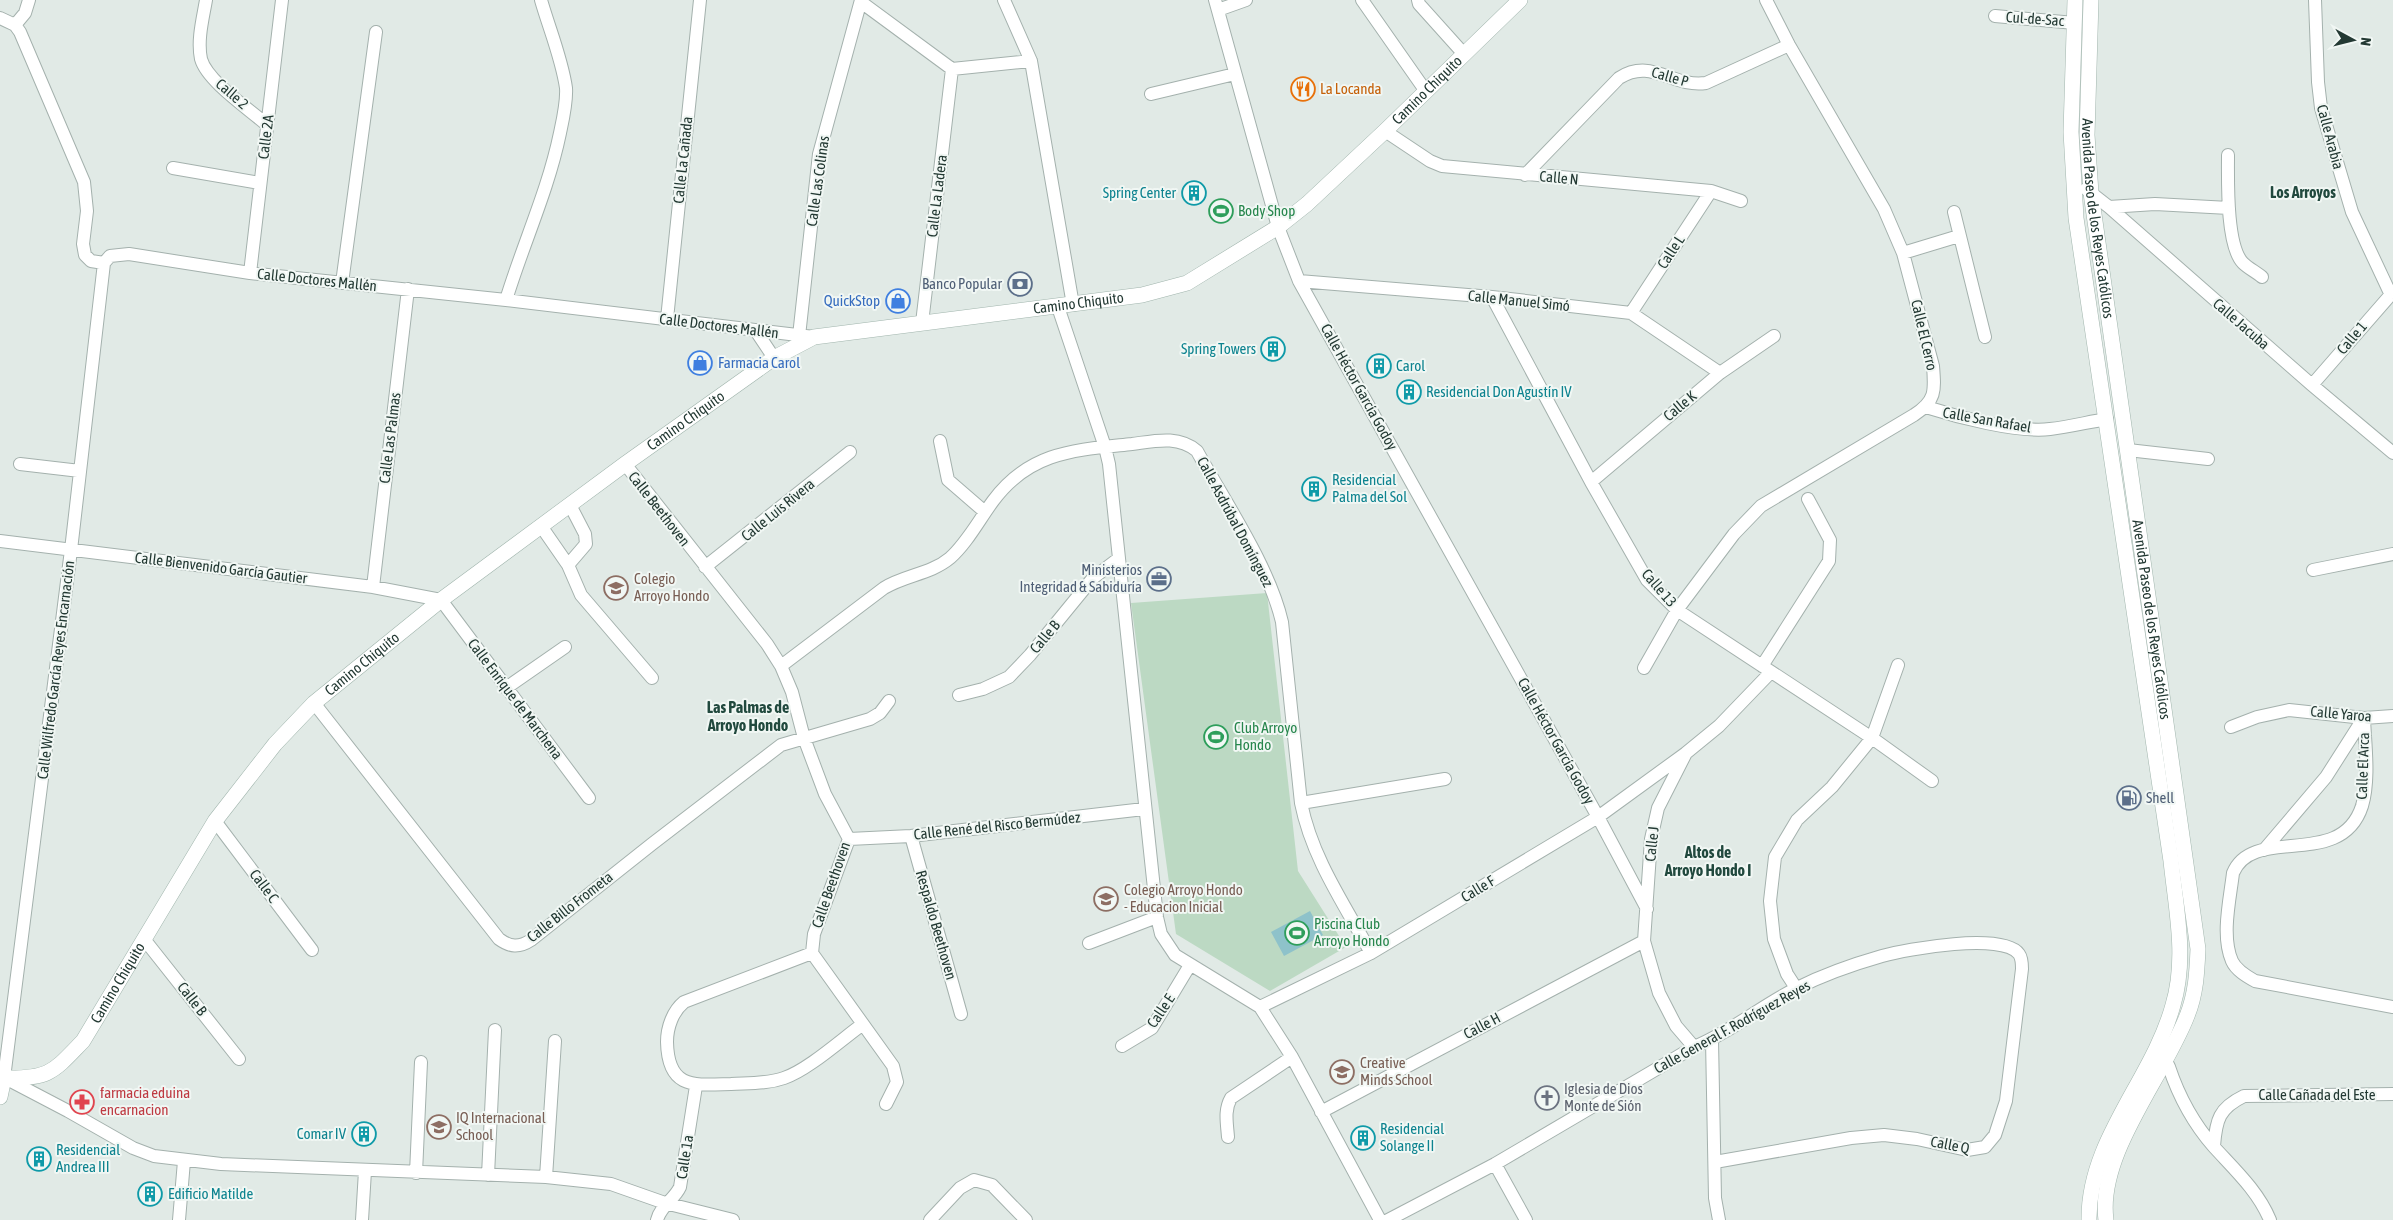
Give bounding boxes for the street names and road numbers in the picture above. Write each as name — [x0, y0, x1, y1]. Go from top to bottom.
street label: Cul-de-Sac — [2005, 8, 2065, 29]
street label: Camino Chiquito — [1388, 52, 1465, 128]
street label: Calle P — [1650, 63, 1691, 90]
street label: Calle 2 — [213, 75, 252, 112]
street label: Calle Arabia — [2314, 103, 2347, 171]
street label: Calle 2A — [254, 113, 277, 160]
street label: Calle La Cañada — [669, 116, 696, 204]
street label: Avenida Paseo de los Reyes Católicos — [2079, 118, 2118, 319]
street label: Calle Las Colinas — [803, 135, 832, 227]
street label: Calle La Ladera — [923, 154, 950, 238]
street label: Calle N — [1539, 167, 1579, 188]
street label: Calle L — [1654, 232, 1688, 272]
street label: Calle Doctores Mallén — [256, 265, 378, 294]
street label: Calle Manuel Simó — [1467, 287, 1571, 314]
street label: Camino Chiquito — [1032, 288, 1125, 317]
street label: Calle Jacuba — [2210, 295, 2273, 353]
street label: Calle El Cerro — [1908, 298, 1941, 372]
street label: Calle Doctores Mallén — [658, 310, 780, 341]
street label: Calle 1 — [2333, 318, 2370, 357]
street label: Calle Héctor García Godoy — [1318, 321, 1401, 453]
street label: Camino Chiquito — [643, 387, 727, 454]
street label: Calle K — [1660, 387, 1700, 424]
street label: Calle Las Palmas — [375, 391, 404, 484]
street label: Calle San Rafael — [1942, 403, 2033, 436]
street label: Calle Asdrúbal Domínguez — [1194, 454, 1277, 590]
street label: Calle Beethoven — [625, 468, 694, 549]
street label: Calle Luis Rivera — [738, 475, 818, 544]
street label: Avenida Paseo de los Reyes Católicos — [2129, 519, 2174, 720]
street label: Calle Bienvenido García Gautier — [134, 549, 309, 587]
street label: Calle Wilfredo García Reyes Encarnación — [34, 560, 77, 780]
street label: Calle 13 — [1638, 565, 1680, 610]
street label: Calle B — [1026, 617, 1063, 657]
street label: Camino Chiquito — [321, 628, 402, 699]
street label: Calle Enrique de Marchena — [465, 635, 566, 762]
street label: Calle Héctor García Godoy — [1515, 675, 1598, 807]
street label: Calle Yaroa — [2310, 702, 2372, 725]
street label: Calle El Arca — [2353, 732, 2372, 800]
street label: Calle René del Risco Bermúdez — [913, 808, 1082, 843]
street label: Calle J — [1641, 826, 1662, 862]
street label: Calle Beethoven — [808, 840, 853, 930]
street label: Calle C — [246, 866, 283, 906]
street label: Calle Billo Frometa — [523, 868, 616, 945]
street label: Respaldo Beethoven — [913, 868, 960, 982]
street label: Calle F — [1458, 872, 1498, 905]
street label: Camino Chiquito — [87, 939, 148, 1026]
street label: Calle General F. Rodríguez Reyes — [1651, 976, 1813, 1077]
street label: Calle B — [174, 979, 211, 1019]
street label: Calle E — [1143, 990, 1178, 1031]
street label: Calle H — [1461, 1009, 1503, 1042]
street label: Calle Cañada del Este — [2258, 1086, 2376, 1103]
street label: Calle Q — [1929, 1132, 1971, 1157]
street label: Calle 1a — [673, 1134, 696, 1180]

